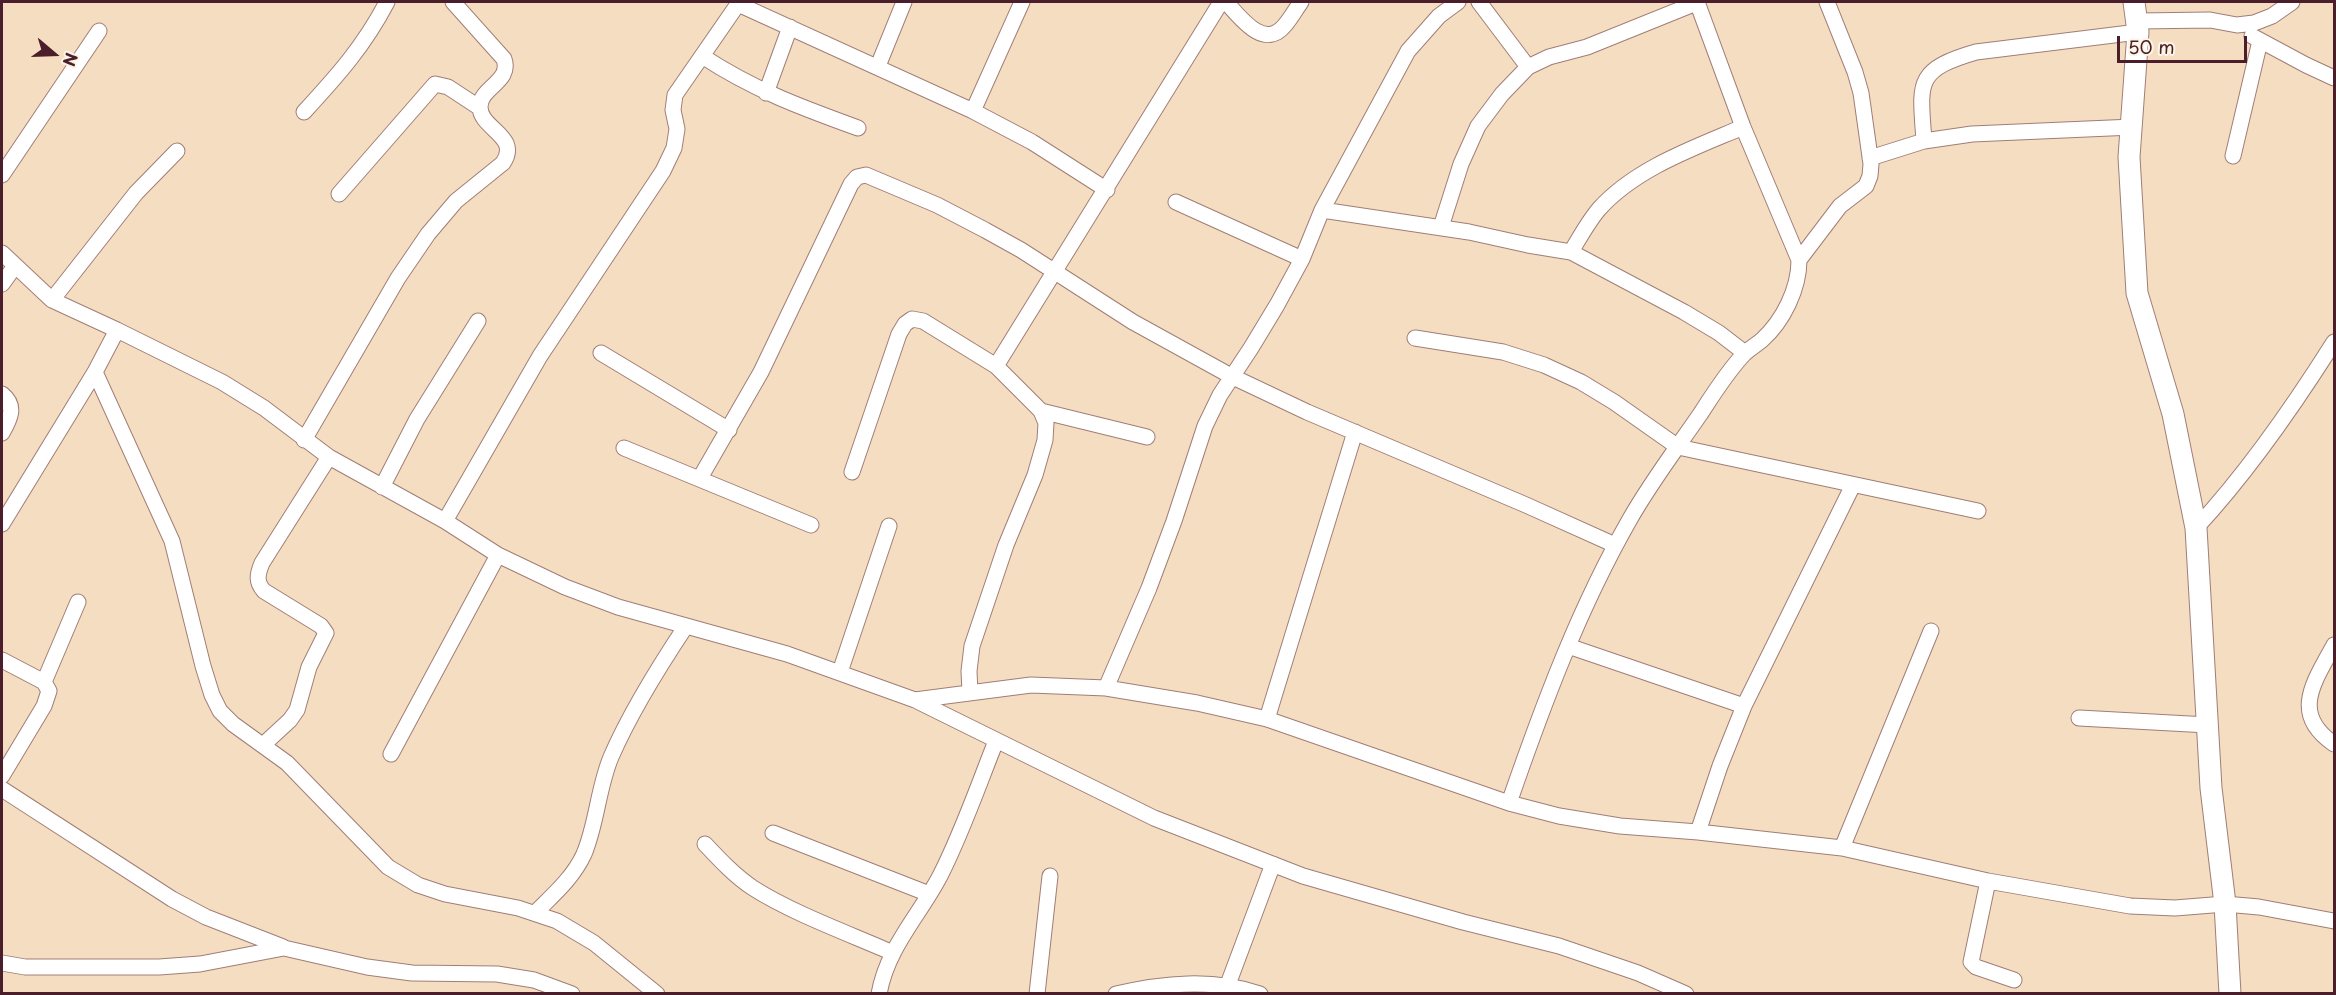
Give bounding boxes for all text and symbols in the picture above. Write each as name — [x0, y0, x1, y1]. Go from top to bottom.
north arrow — [24, 24, 84, 84]
scale bar — [2120, 24, 2250, 62]
text: 50 m — [2128, 33, 2175, 60]
text: N — [58, 50, 84, 70]

